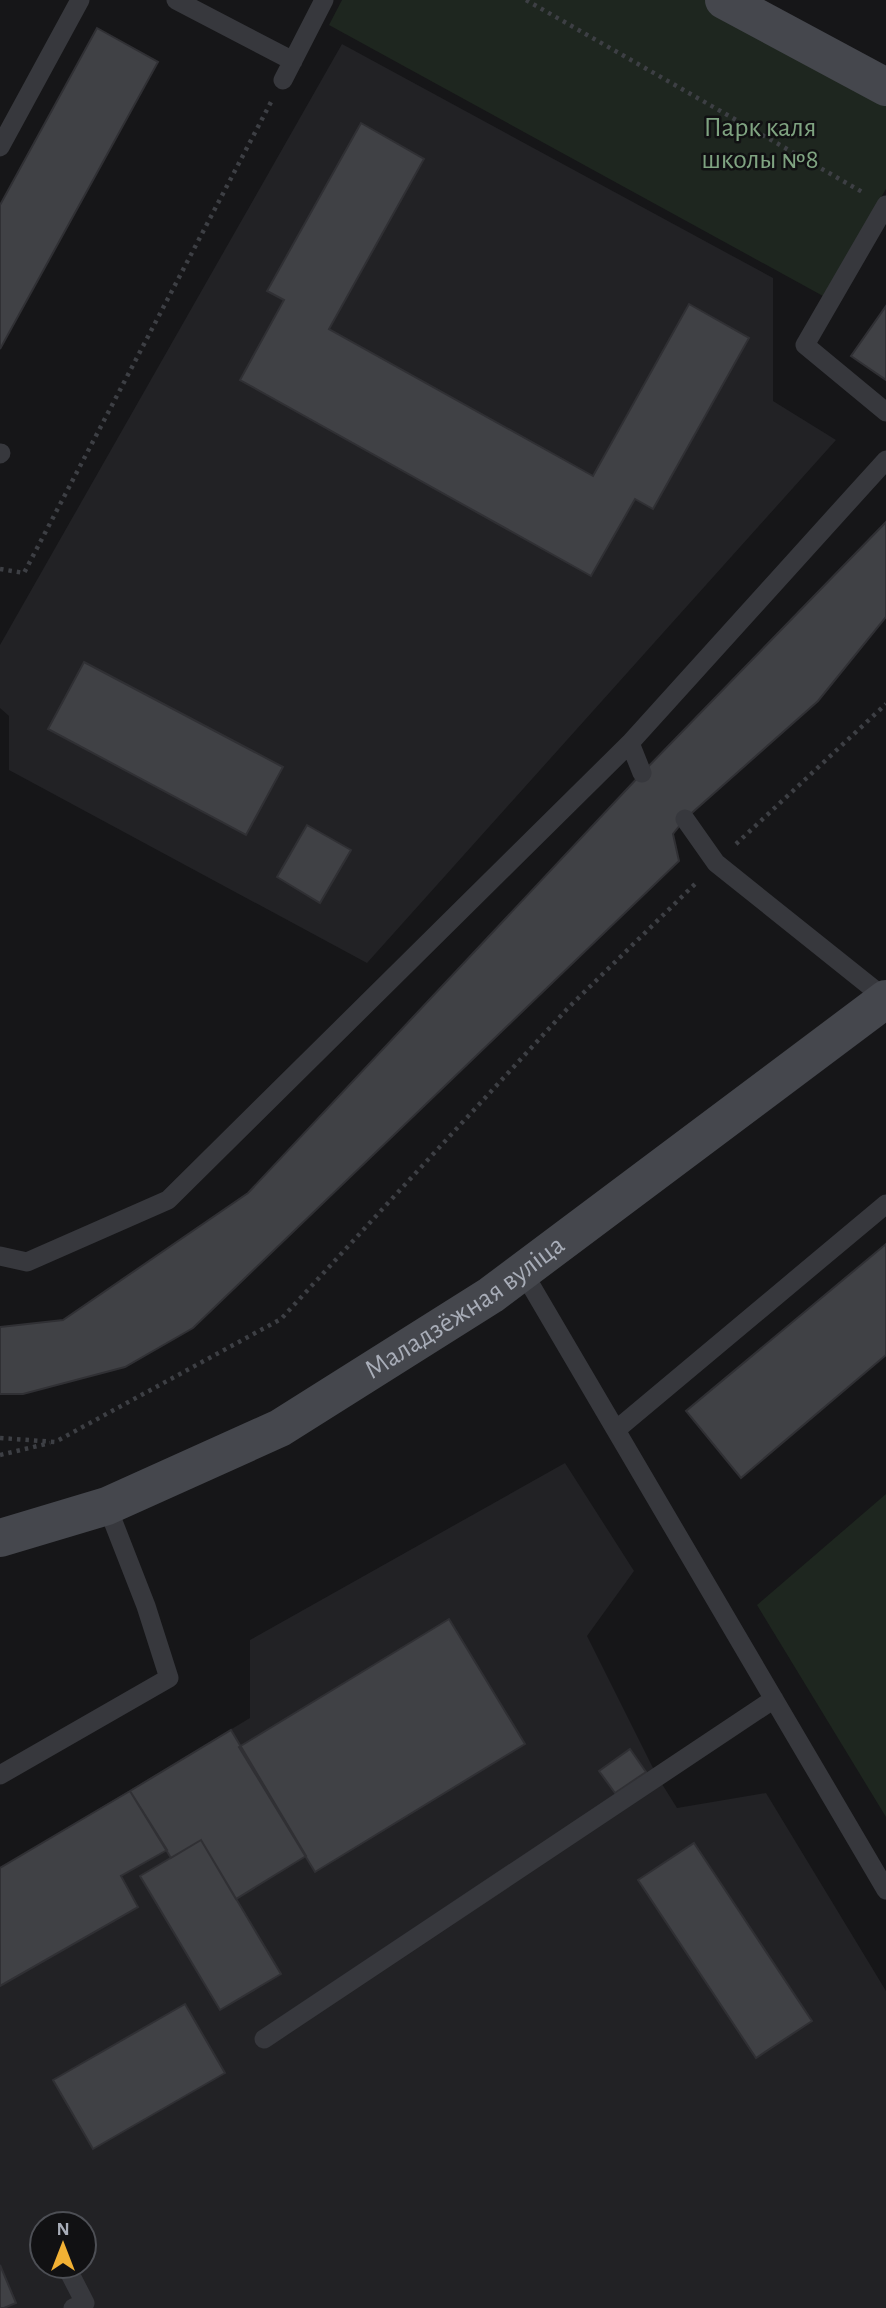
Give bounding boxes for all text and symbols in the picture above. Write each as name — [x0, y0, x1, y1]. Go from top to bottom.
park label: Парк каля школы №8 — [701, 114, 819, 174]
street label: Маладзёжная вуліца — [360, 1231, 570, 1385]
north arrow — [28, 2210, 98, 2280]
text: N — [56, 2220, 70, 2239]

